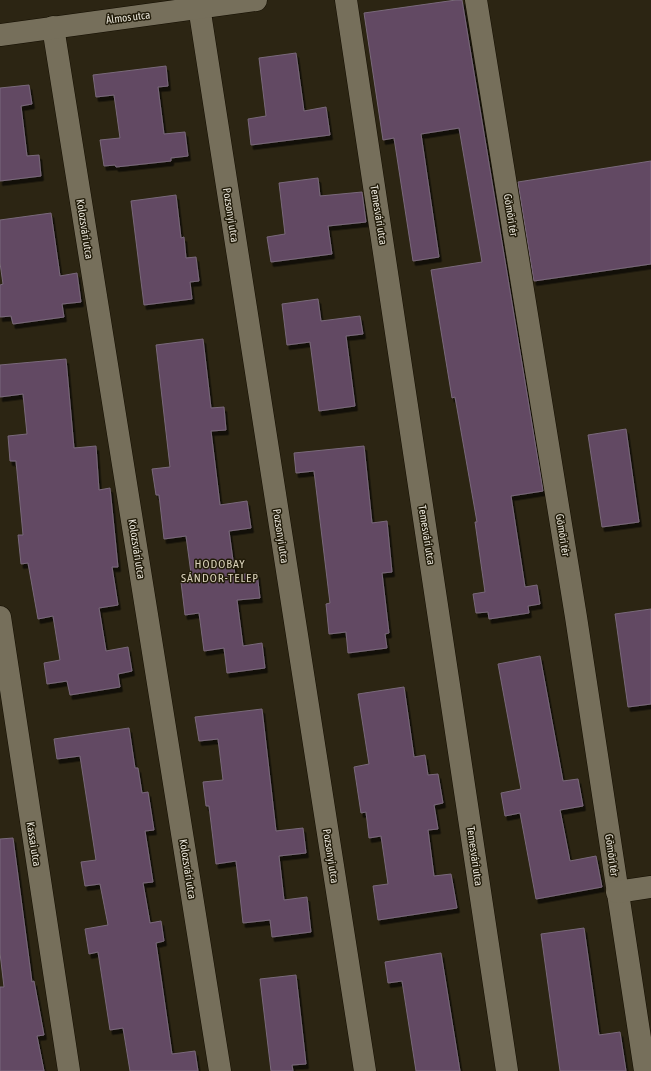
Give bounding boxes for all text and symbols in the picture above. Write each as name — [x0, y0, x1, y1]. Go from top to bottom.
street label: Álmos utca — [105, 8, 151, 26]
street label: Temesvári utca — [368, 184, 390, 246]
street label: Pozsonyi utca — [221, 187, 241, 243]
street label: Gömöri tér — [502, 193, 520, 238]
street label: Kolozsvári utca — [74, 198, 96, 260]
street label: Temesvári utca — [416, 504, 438, 566]
street label: Pozsonyi utca — [271, 508, 291, 564]
street label: Gömöri tér — [554, 513, 572, 558]
street label: Kolozsvári utca — [126, 518, 148, 580]
district label: HODOBAY SÁNDOR-TELEP — [181, 557, 259, 585]
street label: Kassai utca — [25, 821, 43, 867]
street label: Temesvári utca — [465, 825, 485, 887]
street label: Pozsonyi utca — [321, 828, 341, 884]
street label: Gömöri tér — [603, 833, 621, 878]
street label: Kolozsvári utca — [177, 838, 199, 900]

